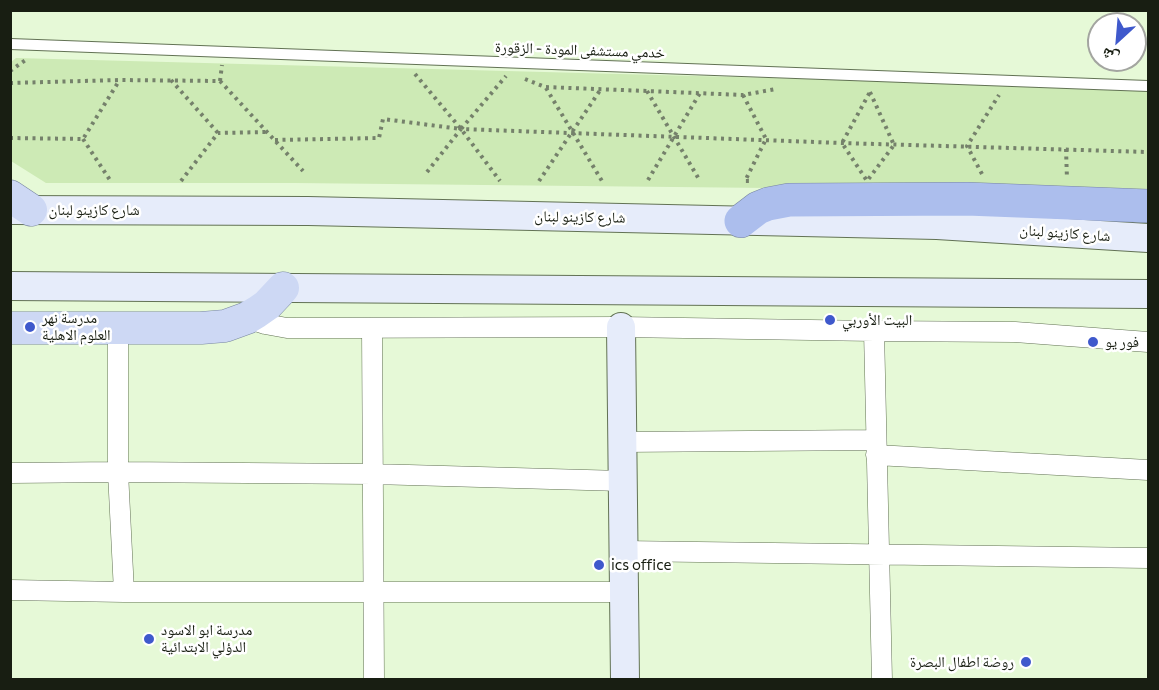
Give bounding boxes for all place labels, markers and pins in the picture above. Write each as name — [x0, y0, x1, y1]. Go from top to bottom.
place label: مدرسة نهر العلوم الاهلية — [42, 309, 111, 344]
place label: البيت الأوربي — [842, 311, 912, 329]
marker: البيت الأوربي — [823, 313, 837, 327]
marker: مدرسة نهر العلوم الاهلية — [23, 320, 37, 334]
place label: فور يو — [1105, 333, 1139, 351]
marker: فور يو — [1086, 335, 1100, 349]
place label: ics office — [611, 556, 672, 574]
marker: ics office — [592, 558, 606, 572]
place label: مدرسة ابو الاسود الدؤلي الابتدائية — [161, 621, 252, 656]
marker: مدرسة ابو الاسود الدؤلي الابتدائية — [142, 632, 156, 646]
place label: روضة اطفال البصرة — [910, 653, 1014, 671]
marker: روضة اطفال البصرة — [1019, 655, 1033, 669]

